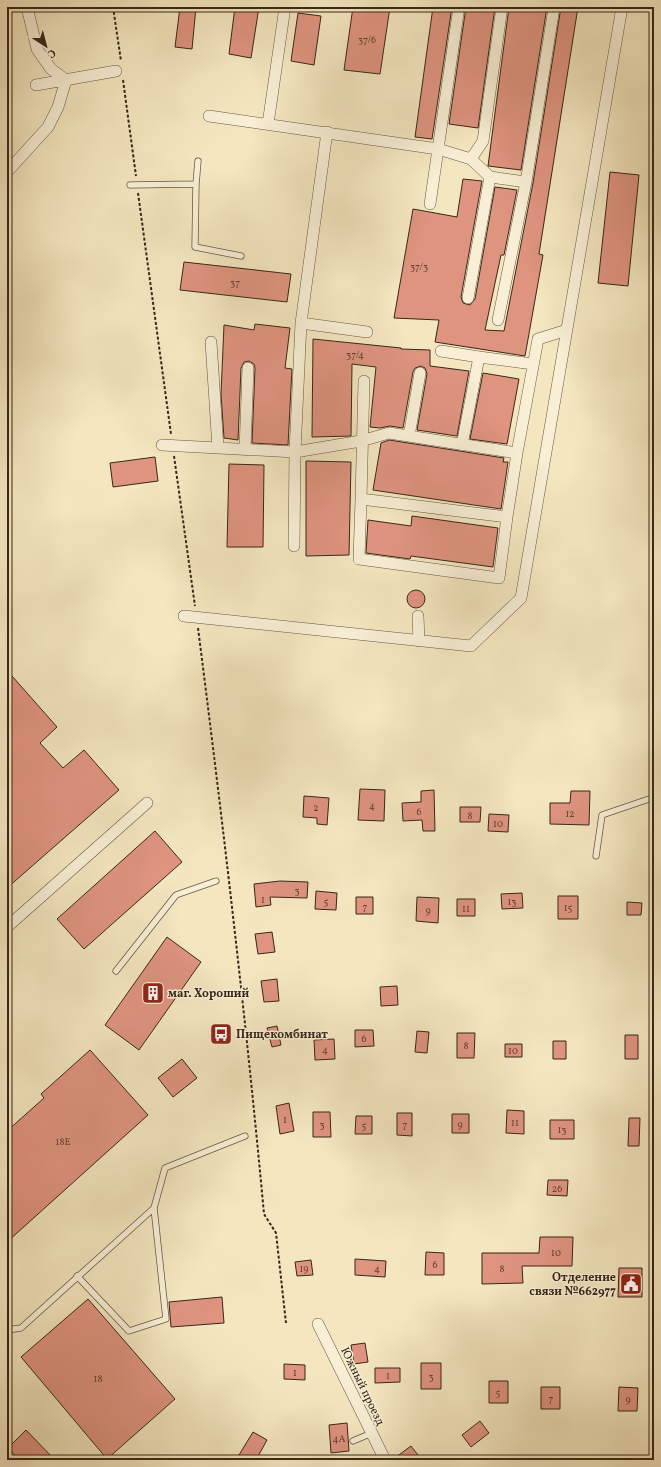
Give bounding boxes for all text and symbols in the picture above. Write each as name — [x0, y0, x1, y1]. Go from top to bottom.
north arrow — [26, 26, 66, 66]
house number: 37/6 — [358, 33, 376, 47]
text: С — [44, 45, 58, 61]
house number: 37/3 — [410, 260, 428, 274]
house number: 37 — [230, 276, 240, 290]
house number: 37/4 — [346, 348, 364, 362]
house number: 4 — [369, 799, 375, 813]
house number: 2 — [313, 801, 319, 815]
house number: 6 — [416, 805, 422, 819]
house number: 12 — [565, 807, 575, 821]
house number: 8 — [467, 809, 473, 823]
house number: 10 — [493, 817, 503, 831]
house number: 3 — [294, 884, 300, 898]
house number: 1 — [261, 893, 265, 907]
house number: 5 — [324, 895, 329, 909]
house number: 13 — [507, 895, 517, 909]
house number: 7 — [363, 900, 368, 914]
house number: 15 — [564, 901, 573, 915]
house number: 11 — [462, 902, 470, 916]
house number: 9 — [425, 904, 431, 918]
building icon: маг. Хороший — [140, 980, 166, 1006]
place label: маг. Хороший — [168, 986, 250, 1002]
bus stop icon: Пищекомбинат — [208, 1021, 234, 1047]
place label: Пищекомбинат — [236, 1027, 328, 1043]
house number: 6 — [361, 1032, 367, 1046]
house number: 8 — [463, 1039, 469, 1053]
house number: 4 — [322, 1043, 328, 1057]
house number: 10 — [508, 1044, 518, 1058]
house number: 1 — [283, 1113, 287, 1127]
house number: 11 — [511, 1116, 519, 1130]
house number: 3 — [319, 1118, 325, 1132]
house number: 7 — [403, 1118, 408, 1132]
house number: 9 — [457, 1118, 463, 1132]
house number: 5 — [362, 1119, 367, 1133]
house number: 13 — [557, 1123, 567, 1137]
house number: 18Е — [56, 1135, 70, 1149]
house number: 26 — [552, 1182, 562, 1196]
house number: 10 — [551, 1246, 561, 1260]
house number: 6 — [432, 1258, 438, 1272]
house number: 19 — [299, 1262, 309, 1276]
house number: 4 — [374, 1262, 380, 1276]
house number: 8 — [499, 1262, 505, 1276]
place label: Отделение связи №662977 — [529, 1270, 616, 1300]
public building icon: Отделение связи №662977 — [618, 1271, 644, 1297]
street label: Южный проезд — [336, 1345, 388, 1428]
house number: 1 — [293, 1366, 297, 1380]
house number: 1 — [386, 1369, 390, 1383]
house number: 3 — [428, 1370, 434, 1384]
house number: 18 — [94, 1372, 102, 1386]
house number: 5 — [496, 1386, 501, 1400]
house number: 7 — [549, 1392, 554, 1406]
house number: 9 — [625, 1393, 631, 1407]
house number: 4А — [332, 1432, 346, 1446]

